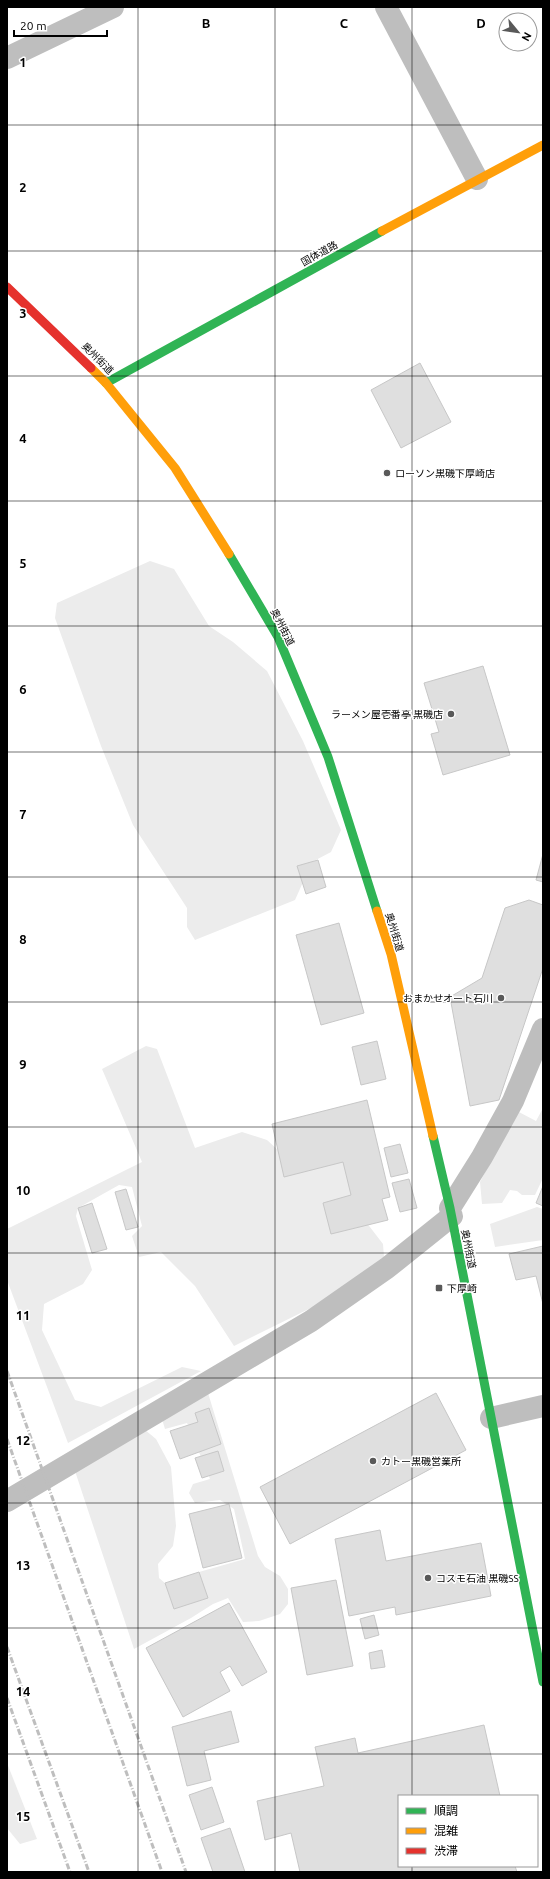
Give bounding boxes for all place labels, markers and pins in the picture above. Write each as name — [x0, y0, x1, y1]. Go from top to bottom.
marker: ローソン黒磯下厚崎店 — [382, 468, 392, 478]
place label: ローソン黒磯下厚崎店 — [395, 468, 495, 479]
place label: ラーメン屋壱番亭 黒磯店 — [331, 709, 443, 720]
marker: ラーメン屋壱番亭 黒磯店 — [446, 709, 456, 719]
place label: おまかせオート石川 — [403, 993, 493, 1004]
marker: おまかせオート石川 — [496, 993, 506, 1003]
marker: 下厚崎 — [434, 1283, 444, 1293]
place label: 下厚崎 — [447, 1283, 477, 1294]
marker: カトー黒磯営業所 — [368, 1456, 378, 1466]
place label: カトー黒磯営業所 — [381, 1456, 461, 1467]
marker: コスモ石油 黒磯SS — [423, 1573, 433, 1583]
place label: コスモ石油 黒磯SS — [436, 1573, 519, 1584]

